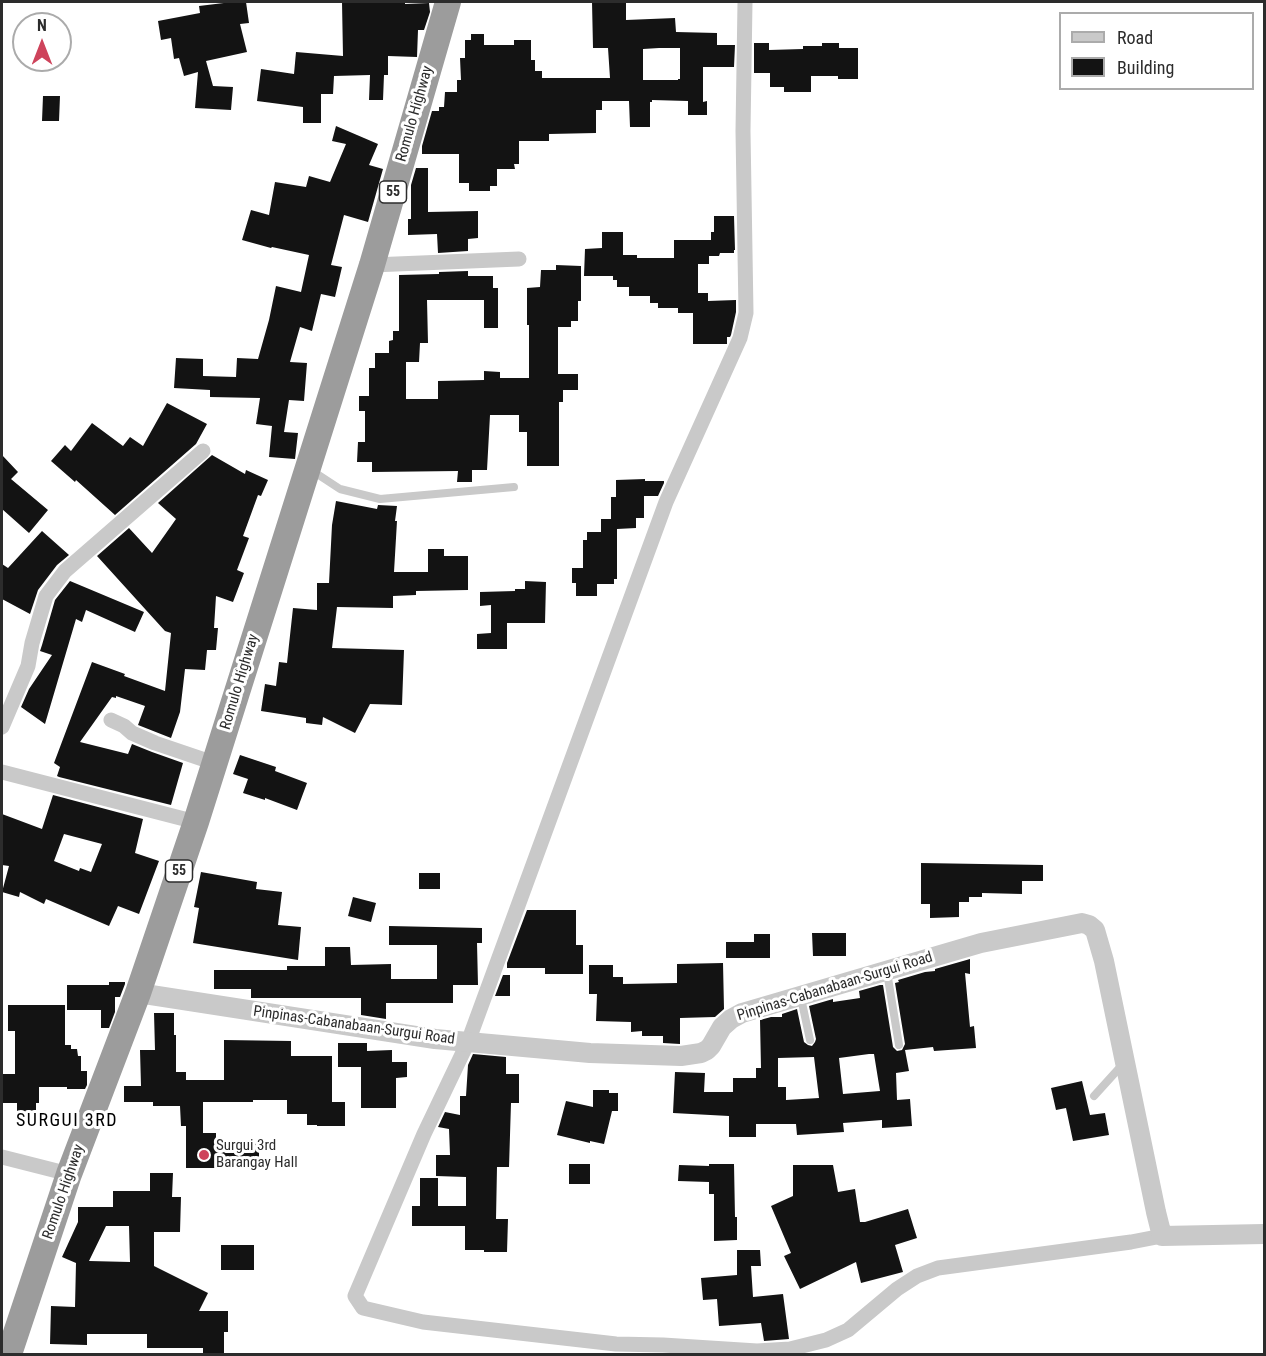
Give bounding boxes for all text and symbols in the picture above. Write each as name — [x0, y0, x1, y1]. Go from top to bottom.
north arrow — [12, 12, 72, 72]
legend — [1059, 12, 1254, 90]
text: N — [37, 16, 47, 35]
text: Road — [1117, 27, 1153, 48]
text: Building — [1117, 57, 1174, 78]
street label: Romulo Highway — [393, 64, 437, 164]
road number: 55 — [380, 181, 406, 203]
street label: Romulo Highway — [217, 632, 263, 732]
road number: 55 — [166, 860, 192, 882]
street label: Pinpinas-Cabanabaan-Surgui Road — [735, 949, 935, 1025]
street label: Pinpinas-Cabanabaan-Surgui Road — [252, 1003, 456, 1049]
district label: SURGUI 3RD — [16, 1110, 118, 1132]
place label: Surgui 3rd Barangay Hall — [216, 1137, 298, 1172]
street label: Romulo Highway — [39, 1142, 89, 1242]
marker: Surgui 3rd Barangay Hall — [197, 1148, 211, 1162]

